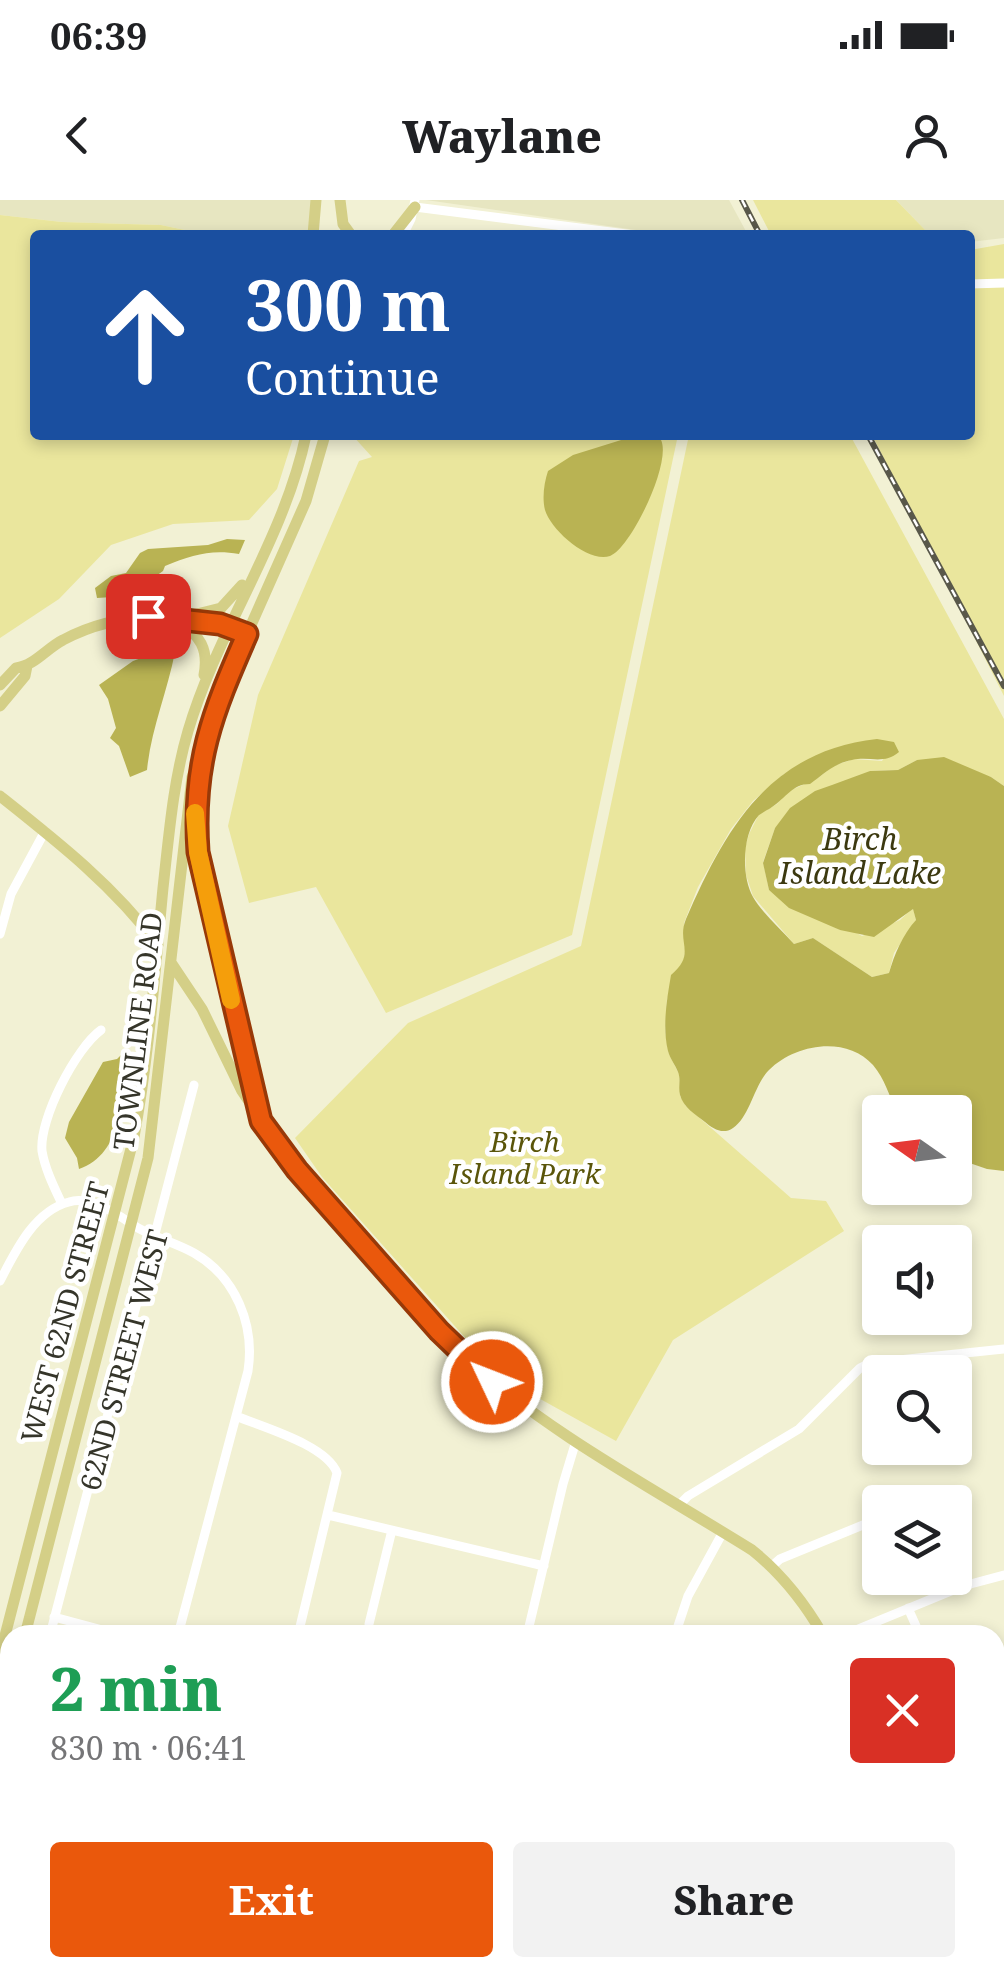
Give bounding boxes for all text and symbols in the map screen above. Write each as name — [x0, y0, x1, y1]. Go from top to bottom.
text: 06:39 — [50, 9, 147, 61]
text: Waylane — [402, 105, 602, 166]
icon: back — [50, 108, 105, 163]
icon: person — [899, 108, 954, 163]
text: 300 m — [245, 256, 451, 352]
icon: ahead — [80, 270, 210, 400]
text: Continue — [245, 347, 440, 408]
pin — [106, 574, 191, 659]
icon: arrive — [121, 589, 176, 644]
water label: Birch Island Lake — [778, 818, 941, 893]
street label: TOWNLINE ROAD — [104, 910, 170, 1152]
north arrow — [862, 1095, 972, 1205]
map controls — [862, 1095, 972, 1595]
park label: Birch Island Park — [449, 1122, 601, 1192]
street label: WEST 62ND STREET — [11, 1177, 117, 1447]
street label: 62ND STREET WEST — [70, 1225, 176, 1495]
button: sound — [862, 1225, 972, 1335]
position arrow — [440, 1330, 544, 1434]
button: search — [862, 1355, 972, 1465]
button: layers — [862, 1485, 972, 1595]
text: 2 min — [50, 1647, 222, 1729]
button: close — [850, 1658, 955, 1763]
text: 830 m · 06:41 — [50, 1726, 248, 1769]
button: Exit — [50, 1842, 493, 1957]
button: Share — [513, 1842, 955, 1957]

